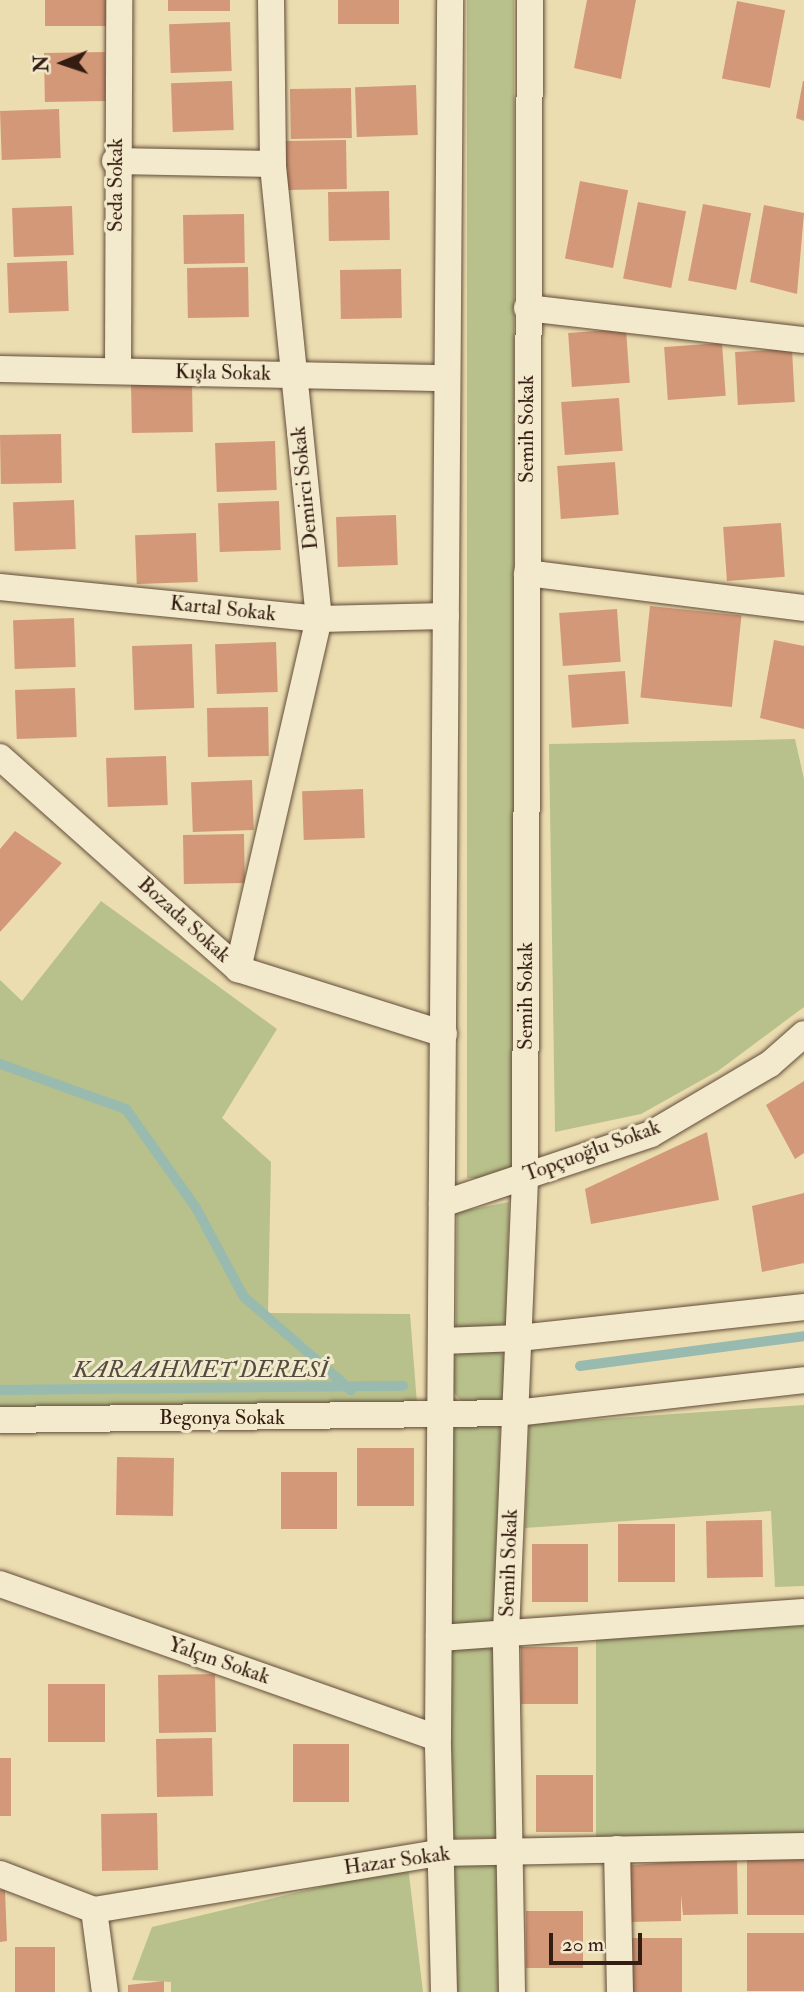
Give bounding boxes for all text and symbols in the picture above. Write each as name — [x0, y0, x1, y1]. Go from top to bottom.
north arrow — [28, 28, 98, 98]
text: N — [30, 55, 54, 73]
street label: Seda Sokak — [103, 138, 129, 232]
street label: Kışla Sokak — [175, 360, 271, 386]
street label: Semih Sokak — [514, 375, 540, 483]
street label: Demirci Sokak — [286, 425, 324, 551]
street label: Kartal Sokak — [169, 591, 277, 627]
street label: Bozada Sokak — [132, 872, 236, 968]
street label: Semih Sokak — [513, 942, 539, 1050]
street label: Topçuoğlu Sokak — [520, 1115, 664, 1187]
water label: KARAAHMET DERESİ — [73, 1356, 329, 1384]
street label: Begonya Sokak — [159, 1405, 285, 1431]
street label: Semih Sokak — [495, 1509, 523, 1617]
street label: Yalçın Sokak — [165, 1632, 273, 1690]
street label: Hazar Sokak — [342, 1841, 452, 1881]
scale bar — [552, 1918, 645, 1962]
text: 20 m — [562, 1931, 604, 1958]

